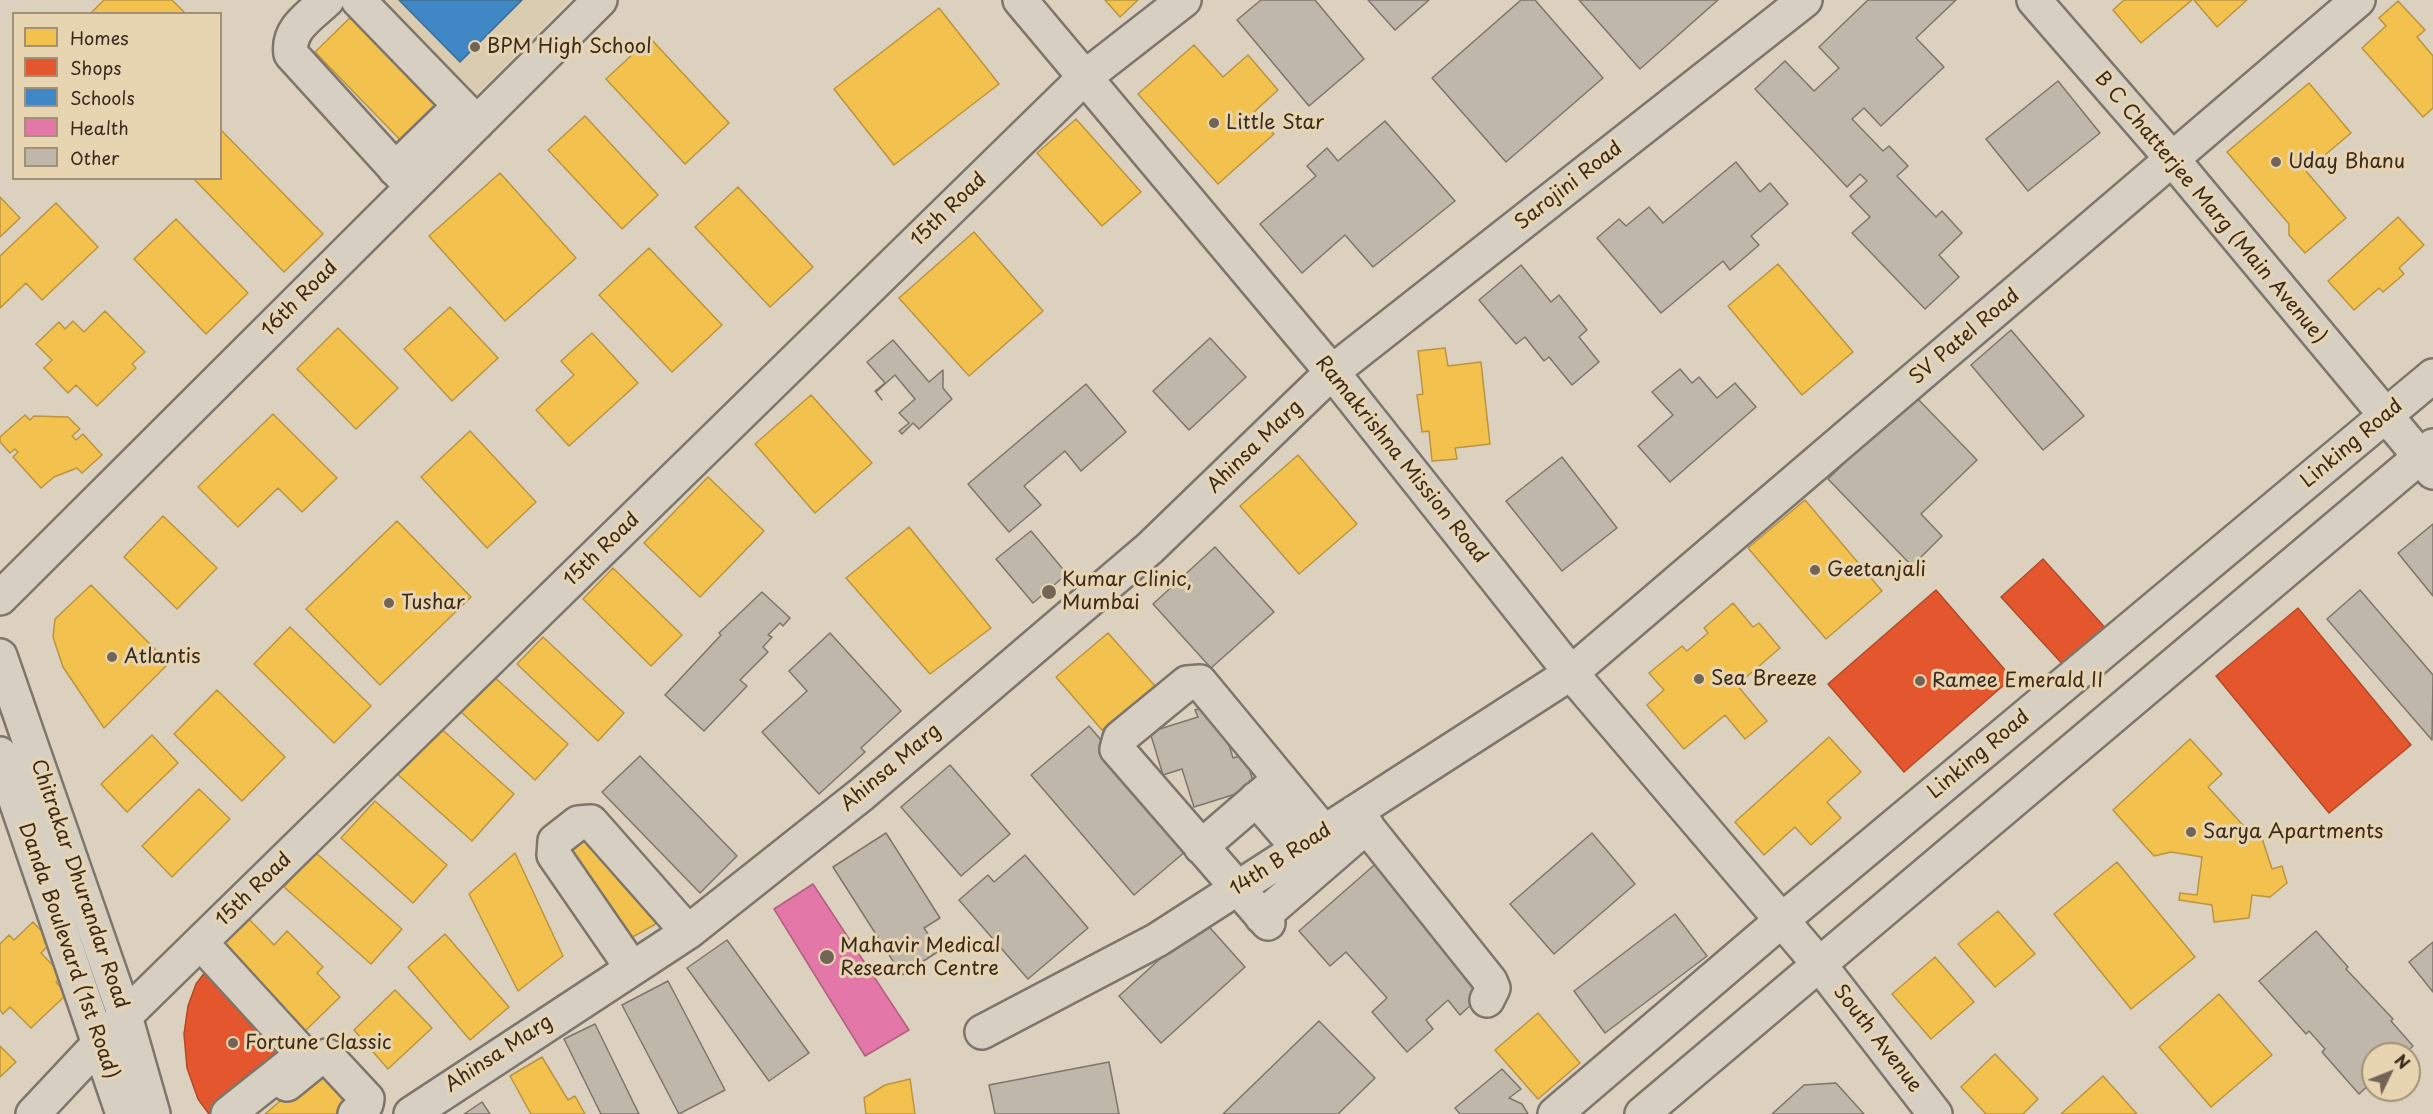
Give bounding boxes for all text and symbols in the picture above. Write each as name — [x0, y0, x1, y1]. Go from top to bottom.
legend — [12, 12, 222, 180]
text: Homes — [70, 24, 128, 51]
place label: BPM High School — [487, 35, 652, 59]
marker: BPM High School — [468, 40, 482, 54]
text: Shops — [70, 54, 121, 81]
street label: B C Chatterjee Marg (Main Avenue) — [2089, 67, 2331, 349]
text: Schools — [70, 84, 135, 111]
place label: Little Star — [1226, 111, 1324, 135]
text: Health — [70, 114, 129, 141]
marker: Little Star — [1207, 116, 1221, 130]
street label: Sarojini Road — [1511, 137, 1627, 235]
text: Other — [70, 144, 119, 171]
place label: Uday Bhanu — [2288, 150, 2405, 174]
marker: Uday Bhanu — [2269, 155, 2283, 169]
street label: 15th Road — [906, 168, 992, 252]
street label: 16th Road — [257, 256, 343, 342]
street label: SV Patel Road — [1905, 284, 2025, 390]
street label: Ramakrishna Mission Road — [1310, 352, 1492, 568]
street label: Linking Road — [2296, 394, 2408, 494]
street label: Ahinsa Marg — [1202, 396, 1308, 498]
street label: 15th Road — [559, 508, 645, 592]
place label: Geetanjali — [1827, 558, 1926, 582]
marker: Geetanjali — [1808, 563, 1822, 577]
place label: Kumar Clinic, Mumbai — [1062, 568, 1192, 615]
marker: Kumar Clinic, Mumbai — [1040, 583, 1058, 601]
place label: Tushar — [401, 591, 465, 615]
marker: Tushar — [382, 596, 396, 610]
place label: Atlantis — [124, 645, 200, 669]
marker: Atlantis — [105, 650, 119, 664]
place label: Sea Breeze — [1711, 667, 1817, 691]
place label: Ramee Emerald II — [1932, 669, 2103, 693]
marker: Sea Breeze — [1692, 672, 1706, 686]
marker: Ramee Emerald II — [1913, 674, 1927, 688]
street label: Linking Road — [1923, 705, 2035, 805]
street label: Ahinsa Marg — [836, 719, 946, 817]
street label: Chitrakar Dhurandar Road — [25, 756, 133, 1012]
street label: 14th B Road — [1226, 818, 1336, 902]
street label: Danda Boulevard (1st Road) — [13, 820, 123, 1082]
place label: Sarya Apartments — [2203, 820, 2383, 844]
marker: Sarya Apartments — [2184, 825, 2198, 839]
street label: 15th Road — [211, 848, 297, 932]
place label: Mahavir Medical Research Centre — [840, 934, 1001, 981]
marker: Mahavir Medical Research Centre — [818, 948, 836, 966]
street label: South Avenue — [1828, 980, 1926, 1098]
street label: Ahinsa Marg — [441, 1010, 557, 1098]
place label: Fortune Classic — [245, 1031, 392, 1055]
marker: Fortune Classic — [226, 1036, 240, 1050]
north arrow — [2361, 1042, 2421, 1102]
text: N — [2390, 1048, 2416, 1074]

